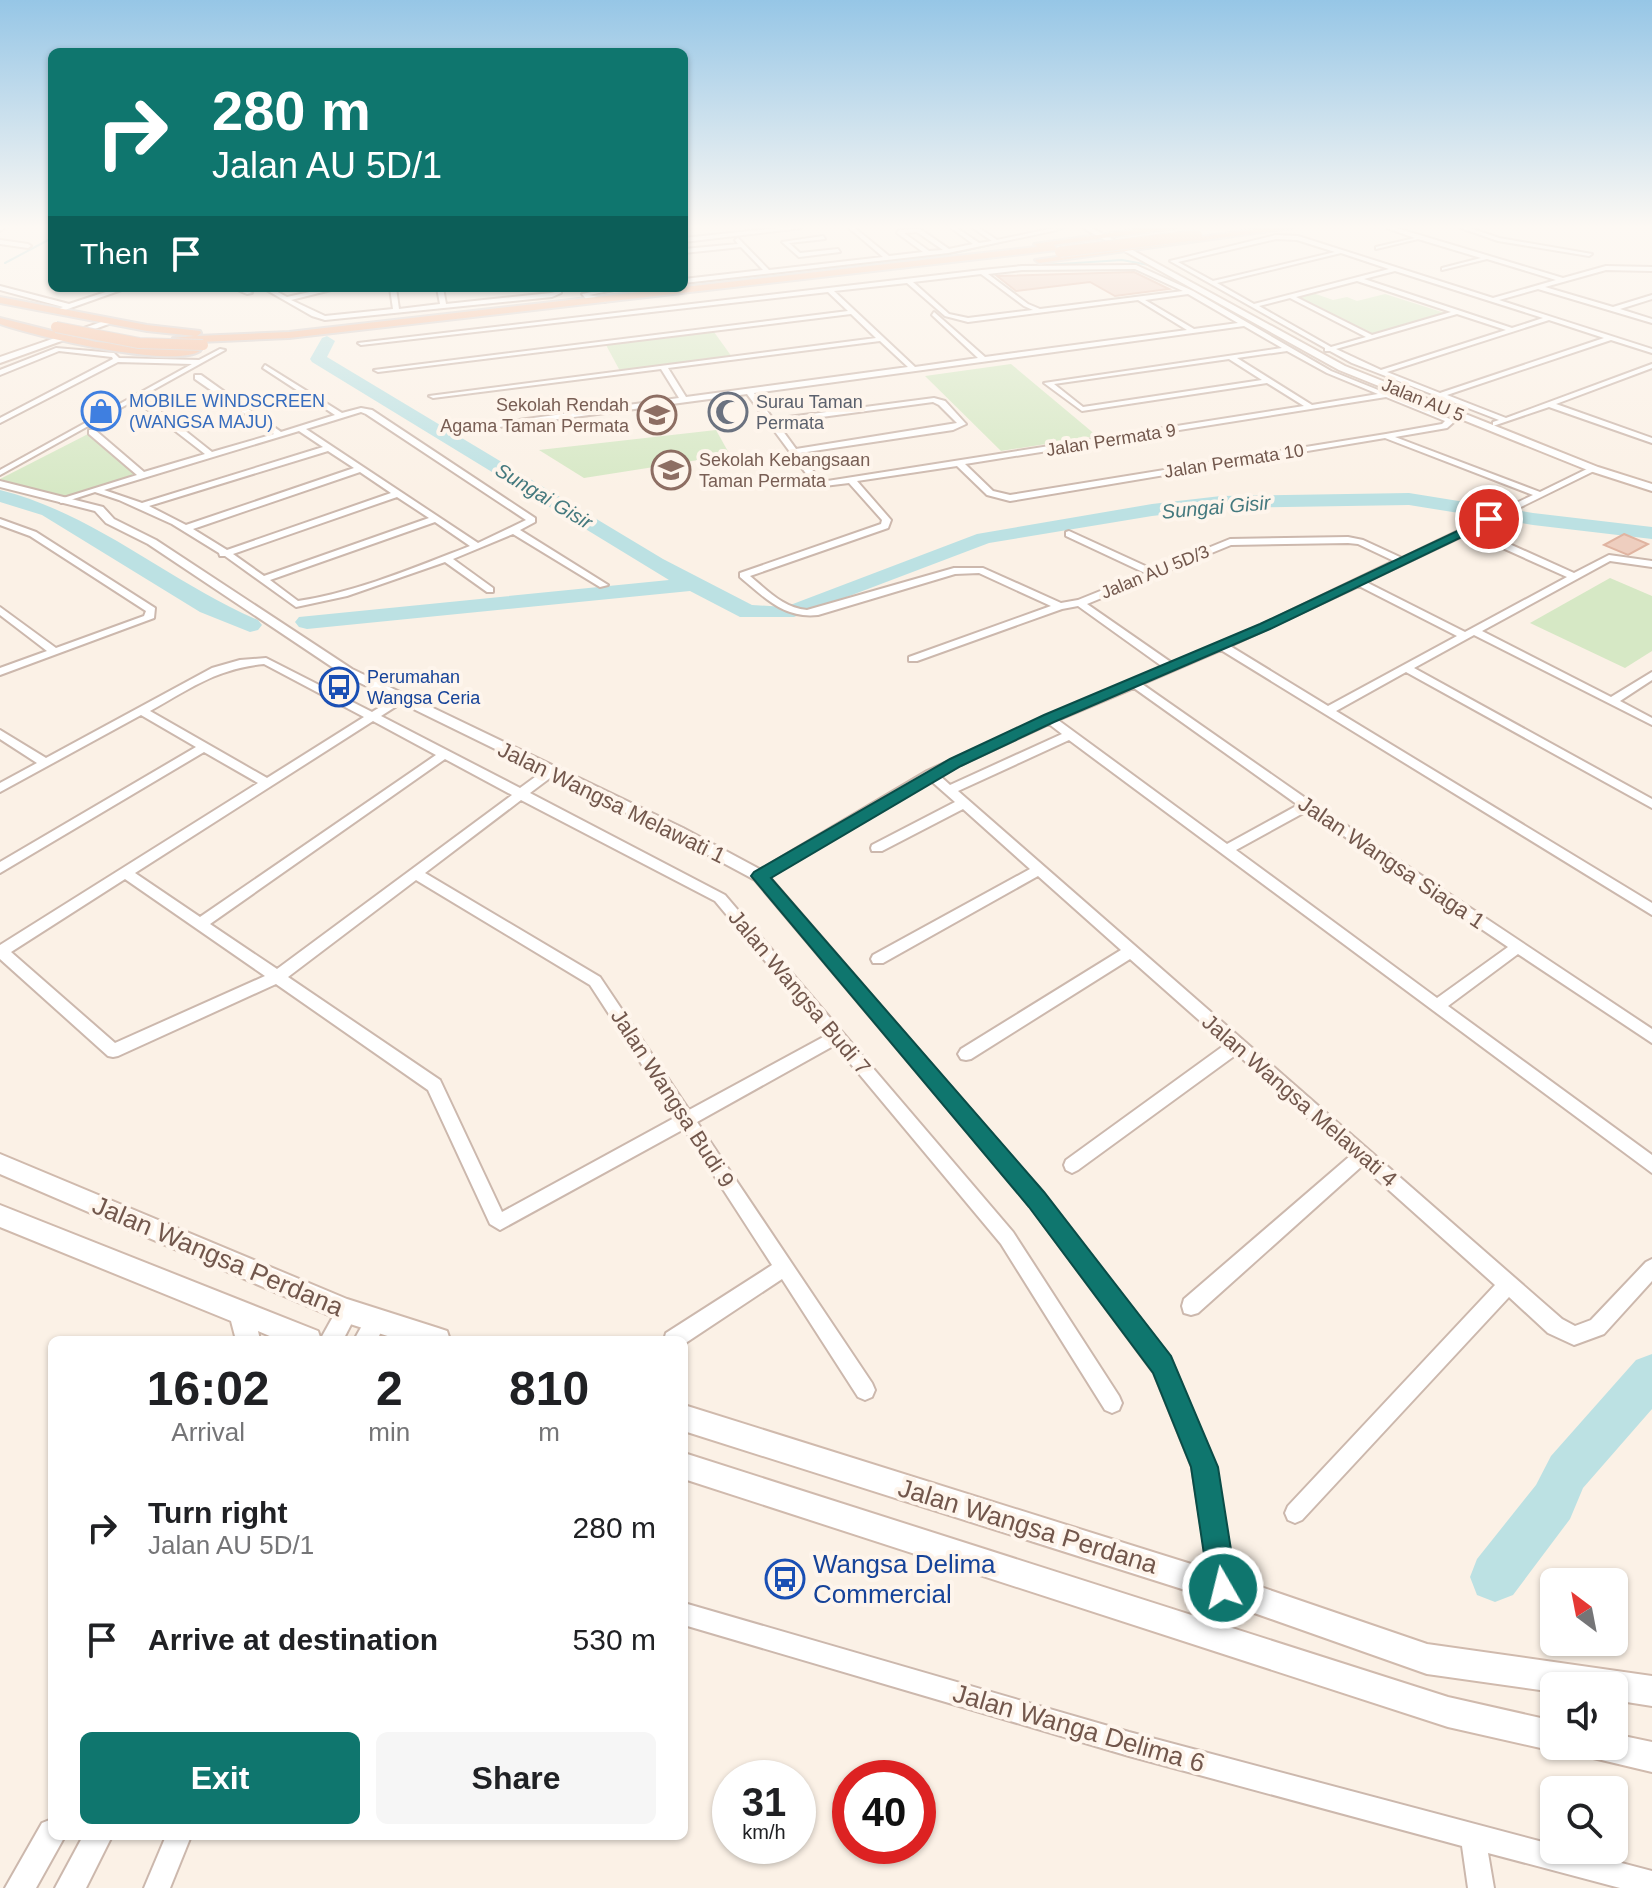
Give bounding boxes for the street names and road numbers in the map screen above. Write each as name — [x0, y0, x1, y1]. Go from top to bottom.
street label: Jalan AU 5 — [1379, 374, 1467, 426]
street label: Jalan Permata 9 — [1045, 420, 1177, 460]
street label: Jalan Permata 10 — [1163, 440, 1305, 482]
street label: Jalan AU 5D/3 — [1098, 541, 1212, 603]
street label: Jalan Wangsa Melawati 1 — [494, 736, 730, 868]
street label: Jalan Wangsa Siaga 1 — [1294, 791, 1490, 934]
street label: Jalan Wangsa Budi 7 — [723, 905, 876, 1080]
street label: Jalan Wangsa Budi 9 — [606, 1005, 739, 1192]
street label: Jalan Wangsa Melawati 4 — [1197, 1009, 1402, 1192]
street label: Jalan Wangsa Perdana — [88, 1190, 348, 1323]
street label: Jalan Wangsa Perdana — [895, 1472, 1162, 1580]
street label: Jalan Wanga Delima 6 — [950, 1678, 1208, 1778]

